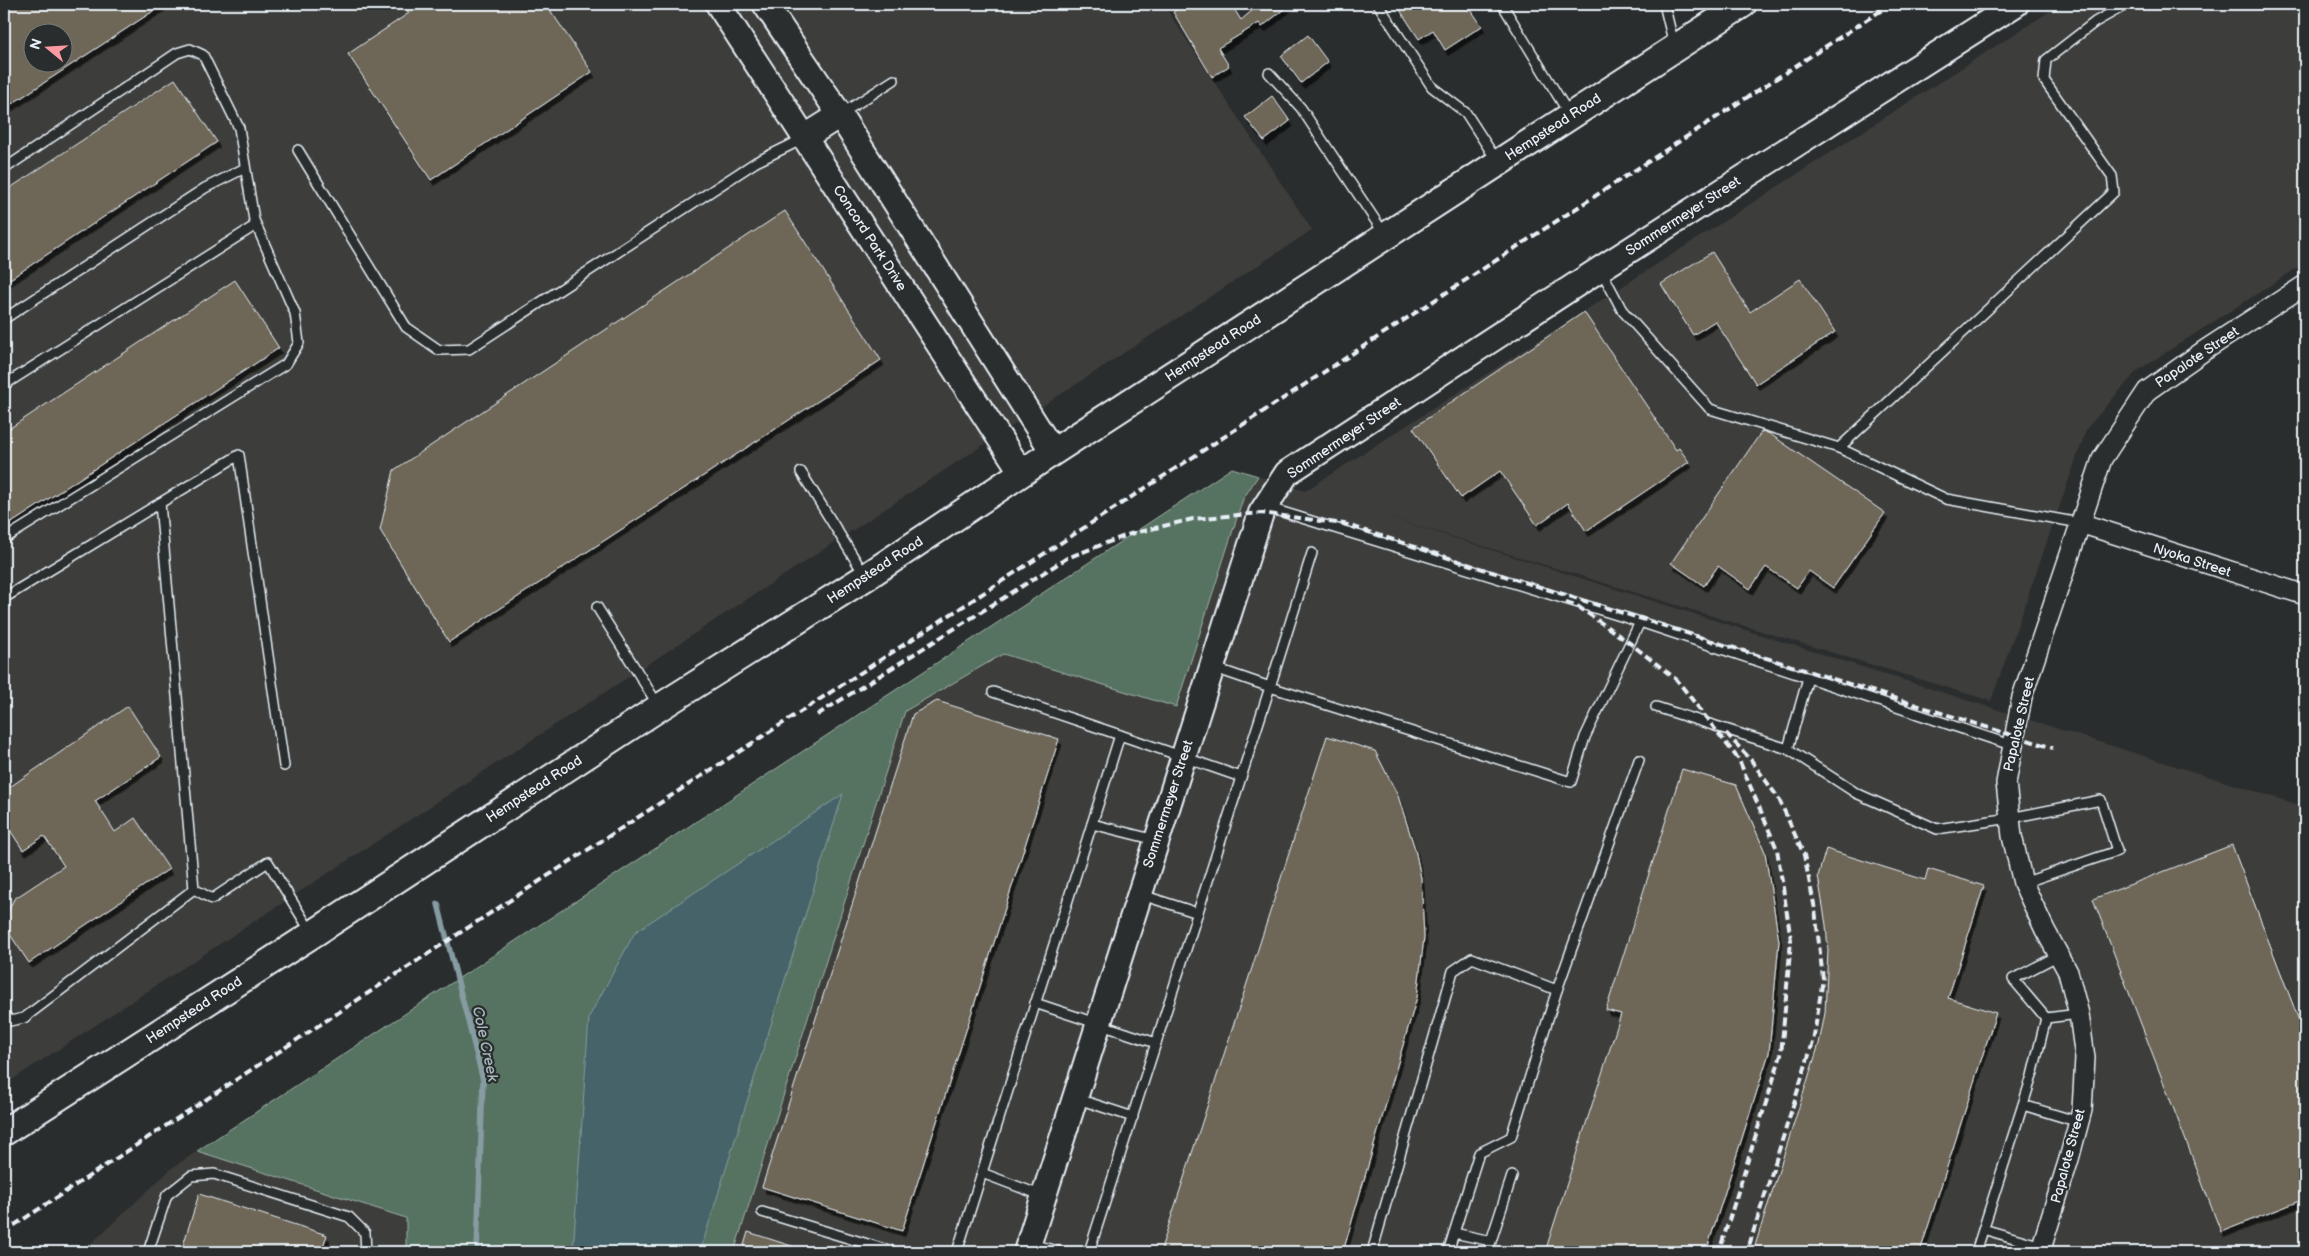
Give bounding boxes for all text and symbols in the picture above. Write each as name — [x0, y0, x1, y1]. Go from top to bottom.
north arrow — [22, 22, 72, 72]
text: N — [26, 37, 46, 52]
street label: Hempstead Road — [1502, 90, 1604, 164]
street label: Sommermeyer Street — [1622, 172, 1744, 259]
street label: Concord Park Drive — [829, 182, 911, 294]
street label: Hempstead Road — [1162, 311, 1264, 385]
street label: Papalote Street — [2152, 322, 2243, 391]
street label: Sommermeyer Street — [1284, 393, 1405, 482]
street label: Hempstead Road — [824, 533, 926, 607]
street label: Nyoka Street — [2151, 539, 2234, 581]
street label: Papalote Street — [2000, 674, 2038, 773]
street label: Sommermeyer Street — [1139, 737, 1197, 870]
street label: Hempstead Road — [483, 752, 585, 826]
street label: Hempstead Road — [143, 973, 245, 1047]
water label: Cole Creek — [468, 1005, 502, 1084]
street label: Papalote Street — [2047, 1106, 2089, 1205]

